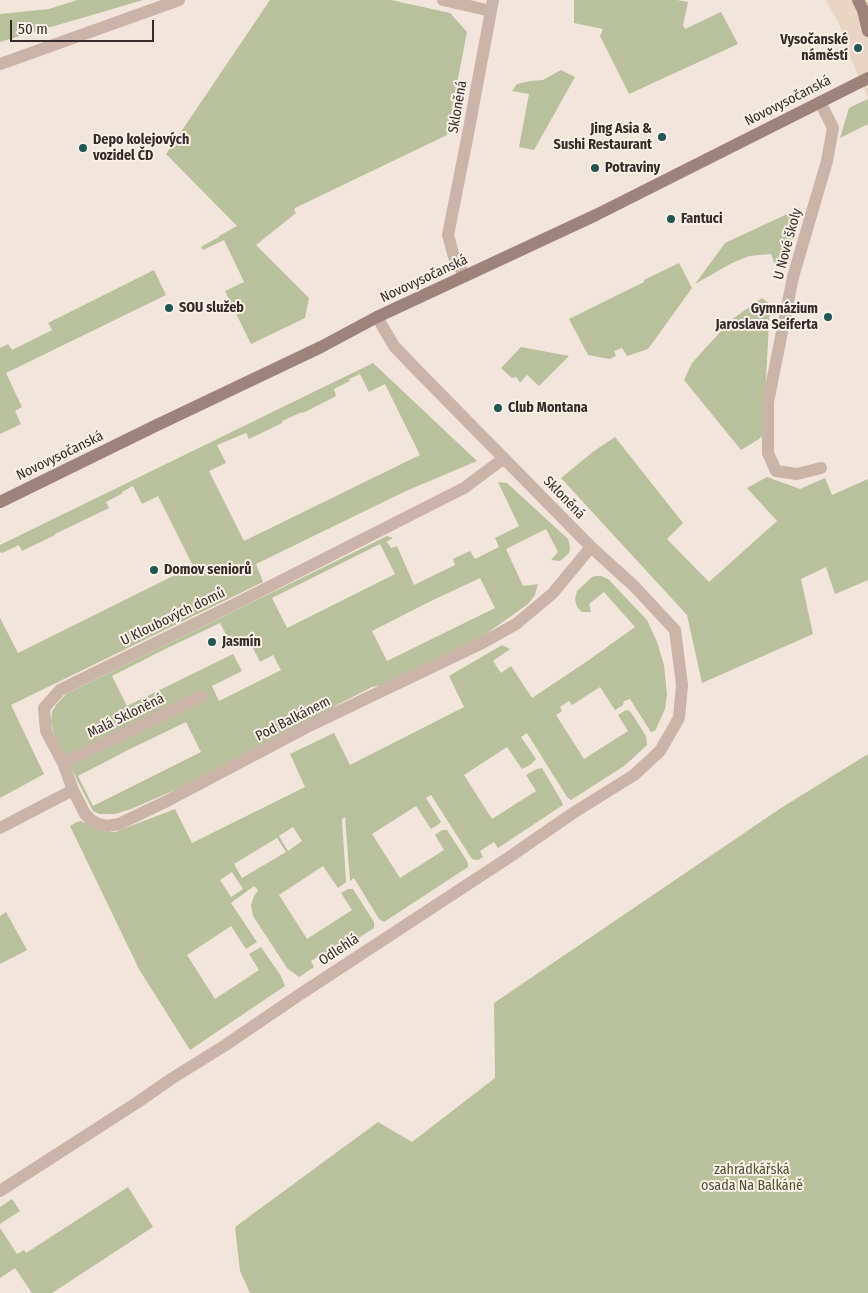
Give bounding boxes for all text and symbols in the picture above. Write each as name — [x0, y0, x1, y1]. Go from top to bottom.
scale bar — [12, 10, 156, 42]
text: 50 m — [18, 20, 48, 38]
place label: Vysočanské náměstí — [780, 32, 848, 64]
marker: Vysočanské náměstí — [852, 42, 864, 54]
street label: Novovysočanská — [742, 72, 834, 130]
street label: Skloněná — [445, 79, 471, 135]
place label: Jing Asia & Sushi Restaurant — [554, 121, 652, 154]
marker: Jing Asia & Sushi Restaurant — [656, 131, 668, 143]
place label: Depo kolejových vozidel ČD — [93, 132, 189, 164]
marker: Depo kolejových vozidel ČD — [77, 142, 89, 154]
place label: Potraviny — [605, 160, 660, 176]
marker: Potraviny — [589, 162, 601, 174]
street label: U Nové školy — [770, 206, 806, 282]
place label: Fantuci — [681, 211, 723, 227]
marker: Fantuci — [665, 213, 677, 225]
street label: Novovysočanská — [378, 251, 470, 307]
place label: SOU služeb — [179, 300, 244, 316]
place label: Gymnázium Jaroslava Seiferta — [716, 301, 818, 334]
marker: SOU služeb — [163, 302, 175, 314]
marker: Gymnázium Jaroslava Seiferta — [822, 311, 834, 323]
place label: Club Montana — [508, 400, 588, 416]
marker: Club Montana — [492, 402, 504, 414]
street label: Novovysočanská — [14, 428, 106, 484]
street label: Skloněná — [540, 473, 588, 523]
place label: Domov seniorů — [164, 562, 251, 578]
marker: Domov seniorů — [148, 564, 160, 576]
street label: U Kloubových domů — [118, 584, 228, 650]
place label: Jasmín — [222, 634, 261, 650]
marker: Jasmín — [206, 636, 218, 648]
street label: Malá Skloněná — [85, 690, 167, 742]
street label: Pod Balkánem — [253, 693, 333, 745]
street label: Odlehlá — [316, 931, 362, 969]
park label: zahrádkářská osada Na Balkáně — [701, 1162, 803, 1194]

